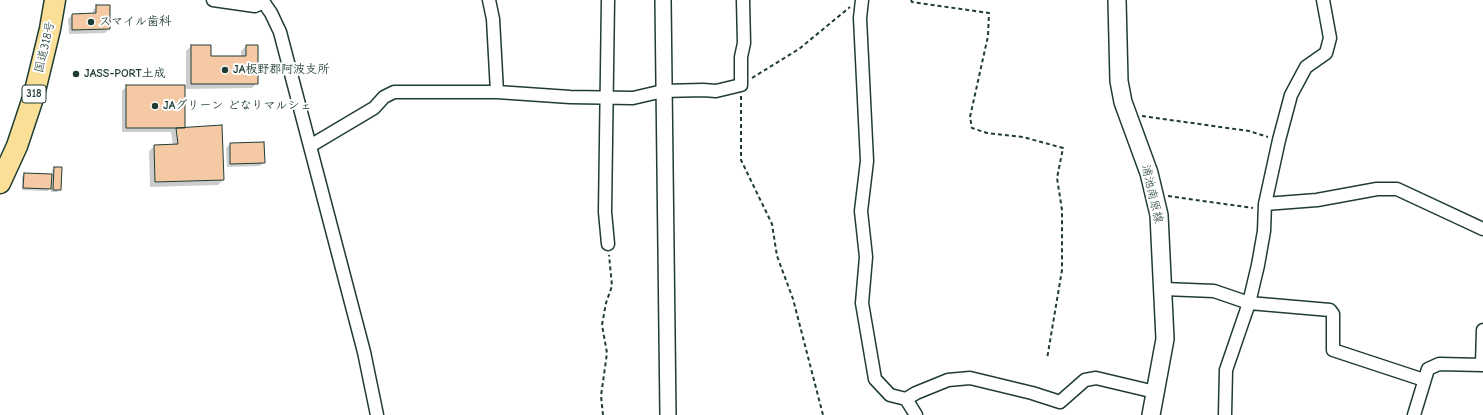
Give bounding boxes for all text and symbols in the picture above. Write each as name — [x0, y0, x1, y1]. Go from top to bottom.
place label: スマイル歯科 — [99, 15, 171, 29]
marker: スマイル歯科 — [86, 17, 96, 27]
street label: 国道318号 — [32, 20, 58, 74]
place label: JA板野郡阿波支所 — [233, 63, 329, 77]
marker: JA板野郡阿波支所 — [220, 65, 230, 75]
place label: JASS-PORT土成 — [84, 67, 166, 81]
marker: JASS-PORT土成 — [71, 69, 81, 79]
road number: 318 — [22, 85, 46, 103]
place label: JAグリーン どなりマルシェ — [163, 99, 312, 113]
marker: JAグリーン どなりマルシェ — [150, 101, 160, 111]
street label: 浦池南原線 — [1138, 163, 1166, 225]

